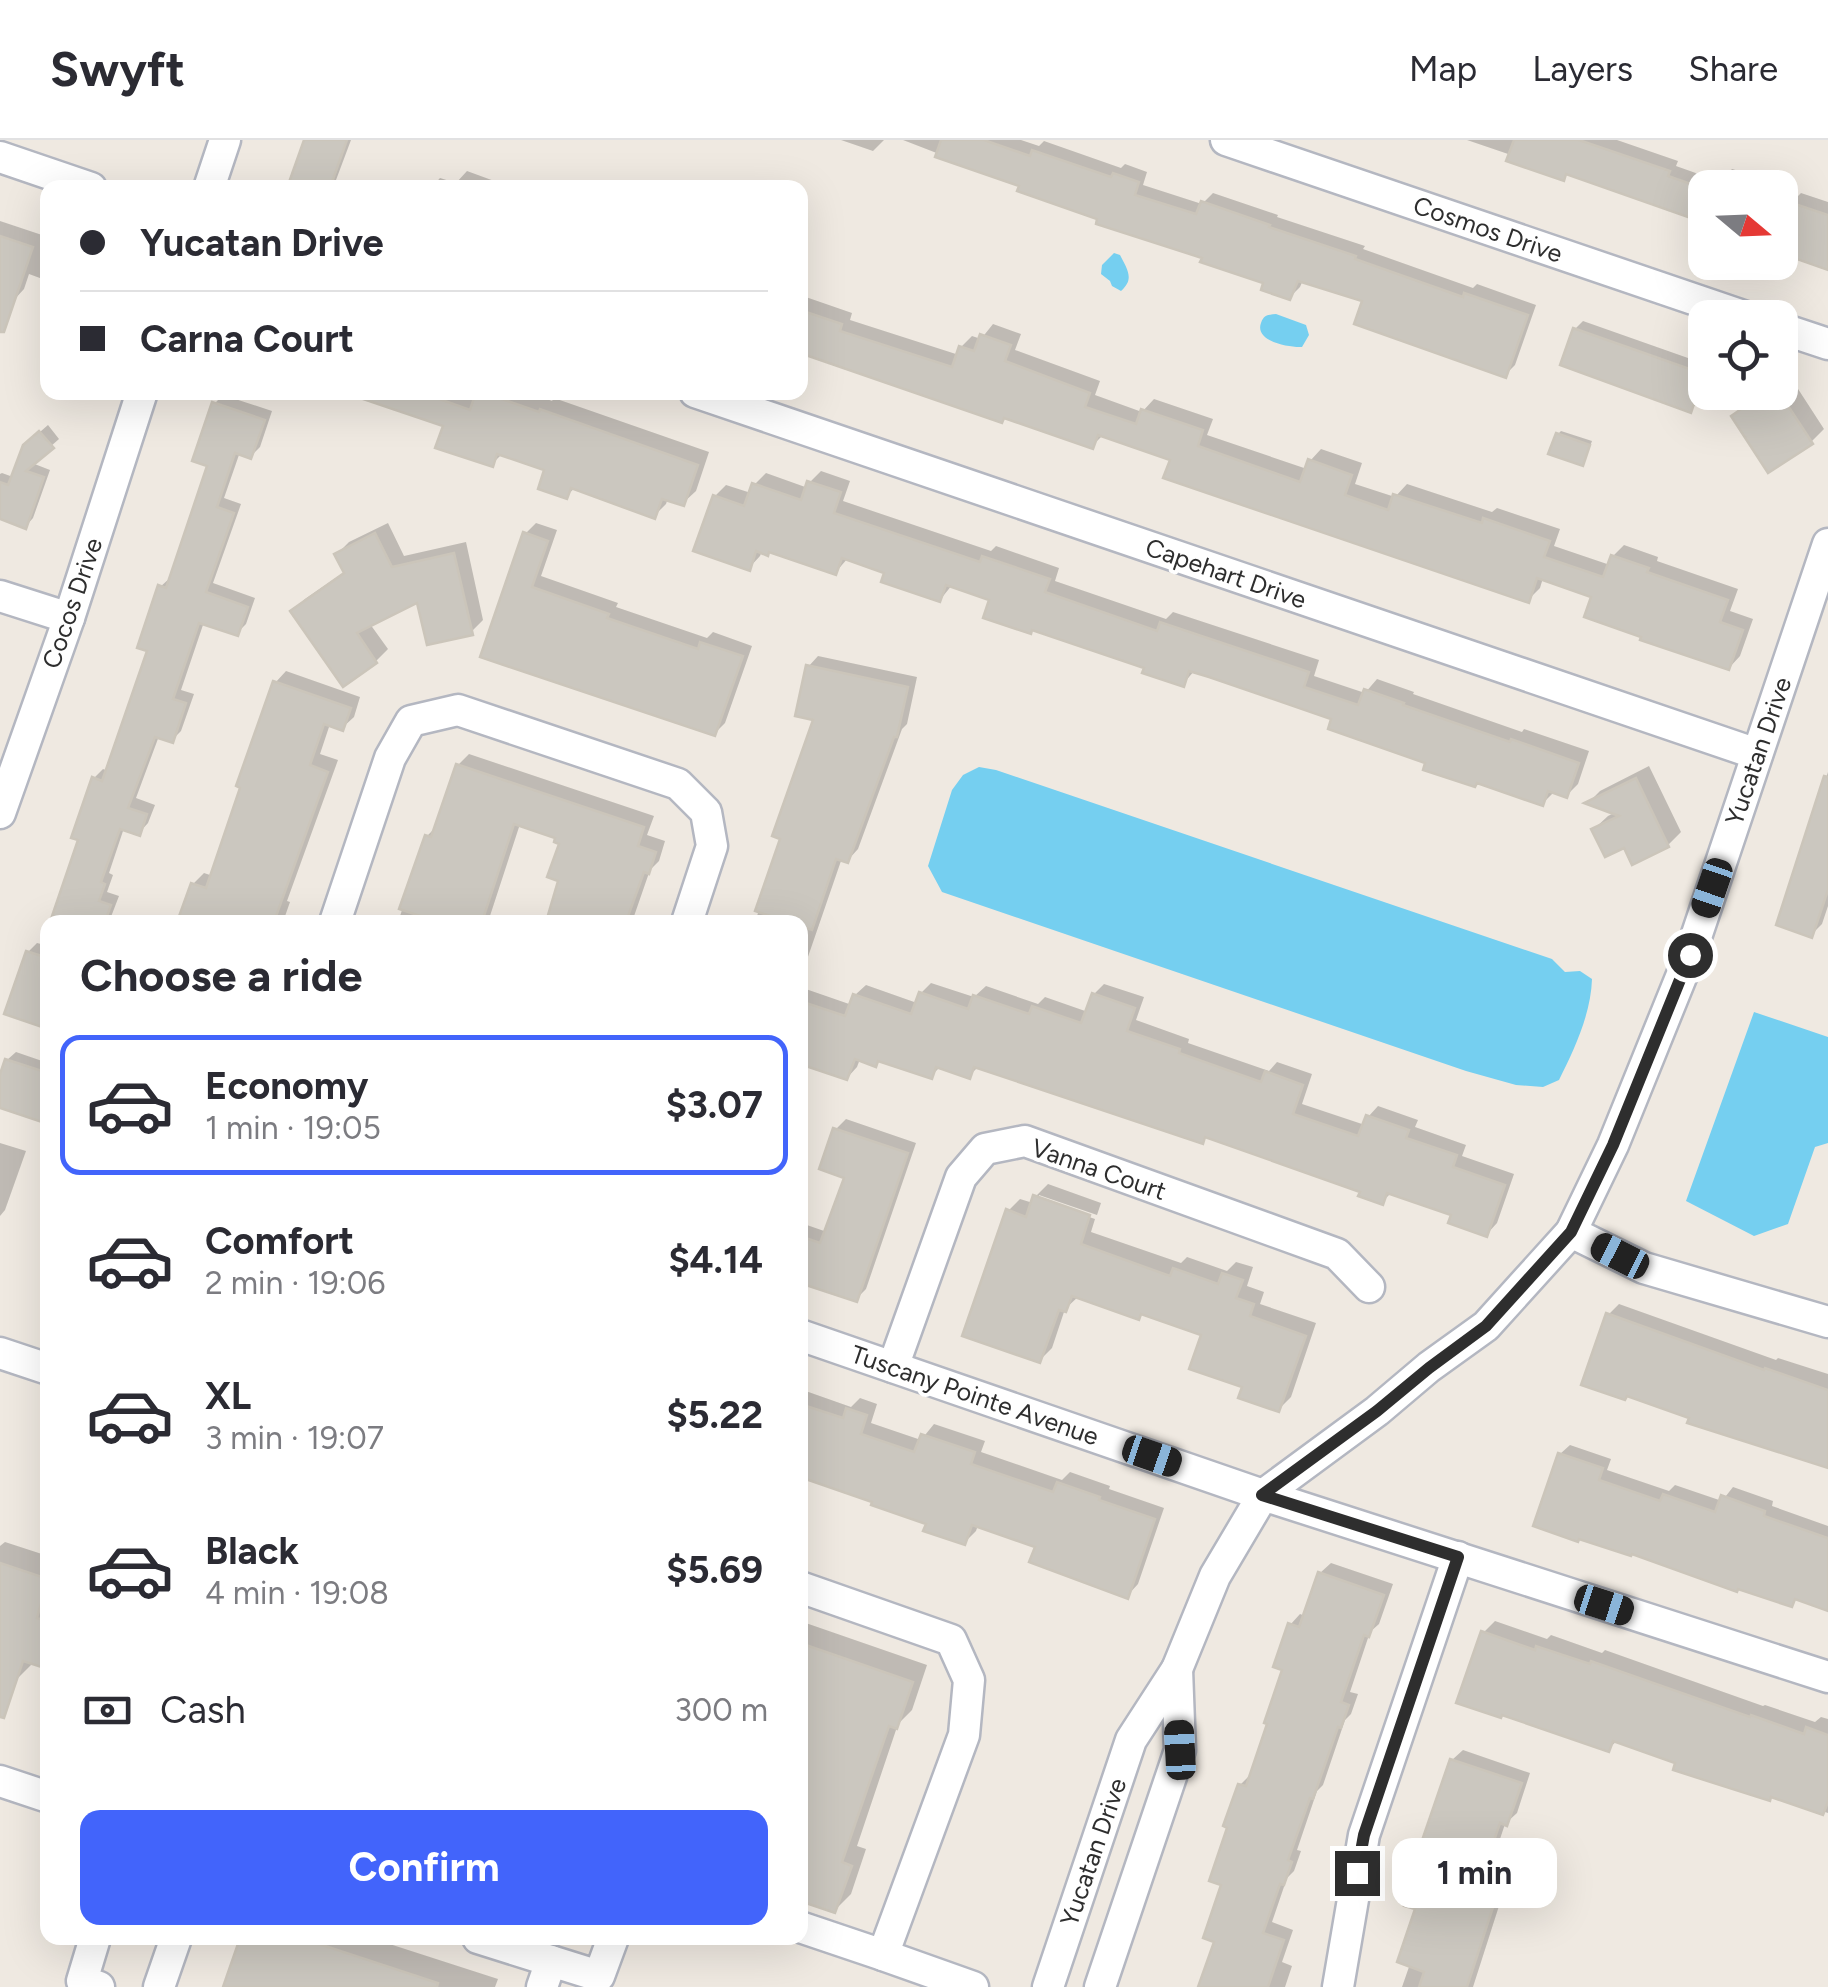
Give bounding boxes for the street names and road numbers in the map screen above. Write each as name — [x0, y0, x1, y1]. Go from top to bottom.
street label: Cosmos Drive — [1410, 189, 1566, 269]
street label: Capehart Drive — [1142, 532, 1310, 614]
street label: Cocos Drive — [36, 534, 108, 672]
street label: Yucatan Drive — [1719, 673, 1797, 829]
street label: Vanna Court — [1028, 1132, 1170, 1206]
street label: Tuscany Pointe Avenue — [847, 1339, 1103, 1451]
street label: Yucatan Drive — [1054, 1774, 1132, 1930]

